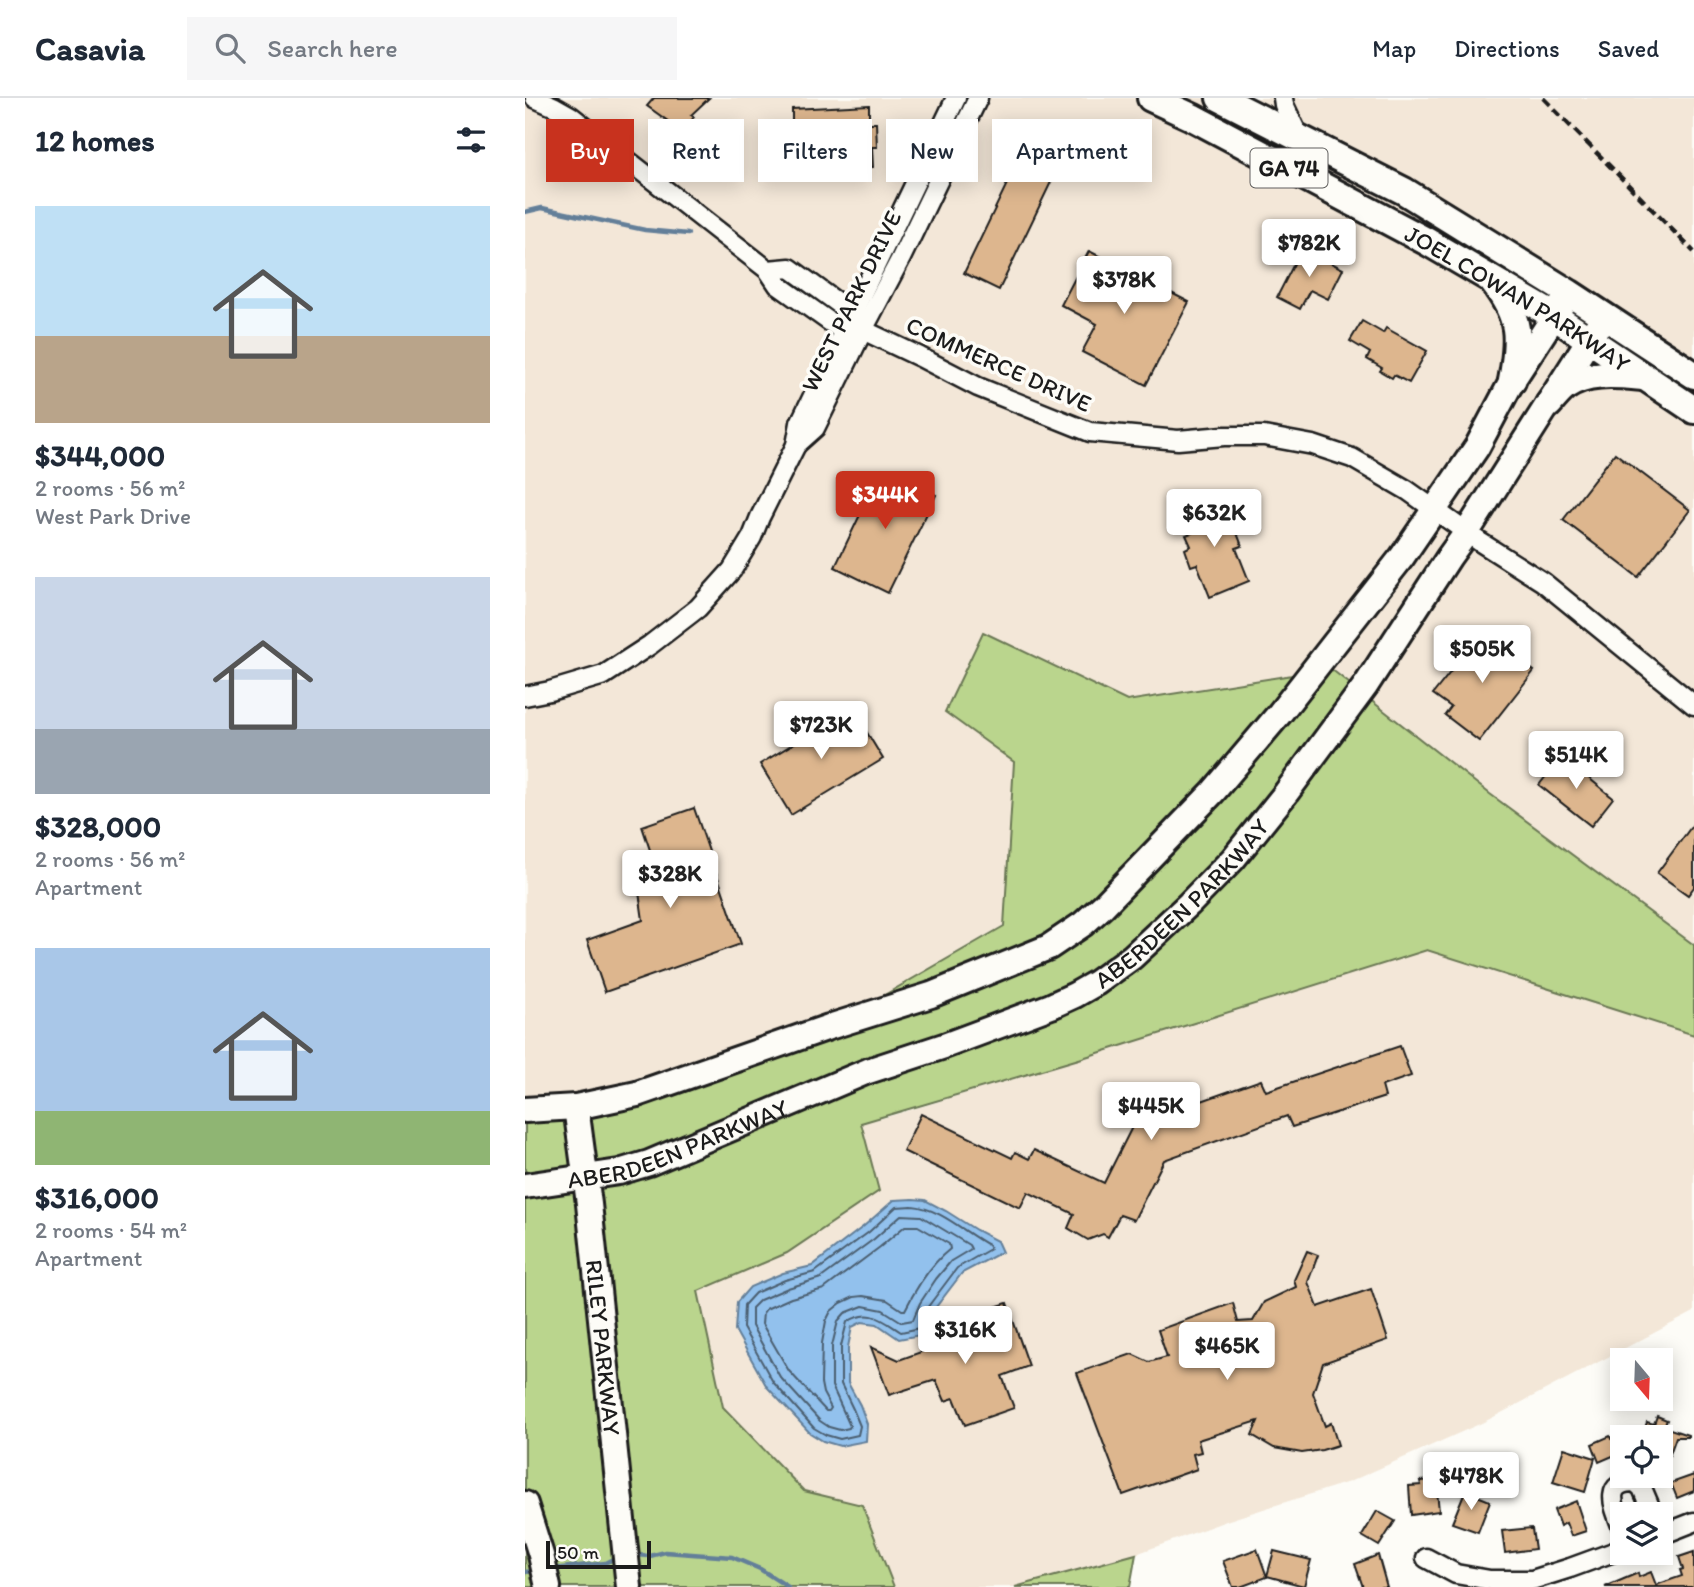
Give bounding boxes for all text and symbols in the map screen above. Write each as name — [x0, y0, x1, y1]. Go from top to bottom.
search box — [187, 17, 677, 80]
text: Casavia — [35, 29, 145, 68]
icon: search — [211, 29, 249, 67]
text: Search here — [267, 32, 398, 64]
text: Map — [1372, 34, 1416, 63]
text: Directions — [1454, 34, 1560, 63]
text: Saved — [1598, 34, 1659, 63]
chip: Buy — [546, 119, 634, 182]
chip: Rent — [648, 119, 744, 182]
chip: Filters — [758, 119, 872, 182]
chip: New — [886, 119, 978, 182]
chip: Apartment — [992, 119, 1152, 182]
icon: filters — [452, 121, 490, 159]
text: 12 homes — [35, 122, 155, 159]
road number: GA 74 — [1251, 148, 1327, 188]
street label: WEST PARK DRIVE — [795, 206, 907, 396]
street label: JOEL COWAN PARKWAY — [1400, 218, 1636, 378]
pin: $782K — [1260, 220, 1358, 279]
text: $782K — [1278, 228, 1340, 256]
icon: home — [200, 251, 326, 377]
pin: $378K — [1075, 256, 1173, 316]
text: $378K — [1093, 265, 1155, 293]
street label: COMMERCE DRIVE — [902, 310, 1096, 418]
text: $344,000 — [35, 437, 165, 474]
pin: $344K — [836, 472, 934, 531]
text: 2 rooms · 56 m² — [35, 474, 186, 502]
text: $344K — [852, 480, 918, 508]
pin: $632K — [1165, 490, 1263, 549]
text: $632K — [1182, 498, 1246, 526]
text: West Park Drive — [35, 502, 191, 530]
icon: home — [200, 622, 326, 748]
pin: $505K — [1433, 626, 1531, 685]
text: $505K — [1450, 634, 1514, 662]
pin: $723K — [772, 702, 870, 761]
text: $723K — [790, 710, 852, 738]
pin: $514K — [1527, 732, 1625, 791]
text: $514K — [1545, 740, 1607, 768]
text: $328,000 — [35, 808, 161, 845]
street label: ABERDEEN PARKWAY — [1089, 812, 1275, 994]
text: 2 rooms · 56 m² — [35, 845, 186, 873]
pin: $328K — [621, 850, 719, 910]
text: $328K — [638, 859, 702, 887]
text: Apartment — [35, 873, 142, 901]
icon: home — [200, 993, 326, 1119]
pin: $445K — [1102, 1082, 1200, 1142]
text: $445K — [1118, 1091, 1184, 1119]
street label: ABERDEEN PARKWAY — [565, 1092, 792, 1194]
text: $316,000 — [35, 1179, 159, 1216]
text: 2 rooms · 54 m² — [35, 1216, 187, 1244]
text: Apartment — [35, 1244, 142, 1272]
street label: RILEY PARKWAY — [580, 1258, 628, 1437]
pin: $316K — [916, 1306, 1014, 1366]
text: $316K — [934, 1315, 996, 1343]
pin: $465K — [1178, 1322, 1276, 1382]
text: $465K — [1195, 1331, 1259, 1359]
north arrow — [1610, 1348, 1673, 1410]
map controls — [1610, 1348, 1673, 1565]
button: locate — [1610, 1425, 1673, 1488]
pin: $478K — [1422, 1452, 1520, 1512]
text: $478K — [1439, 1461, 1503, 1489]
button: layers — [1610, 1502, 1673, 1565]
scale bar — [546, 1538, 651, 1570]
text: 50 m — [557, 1541, 599, 1564]

